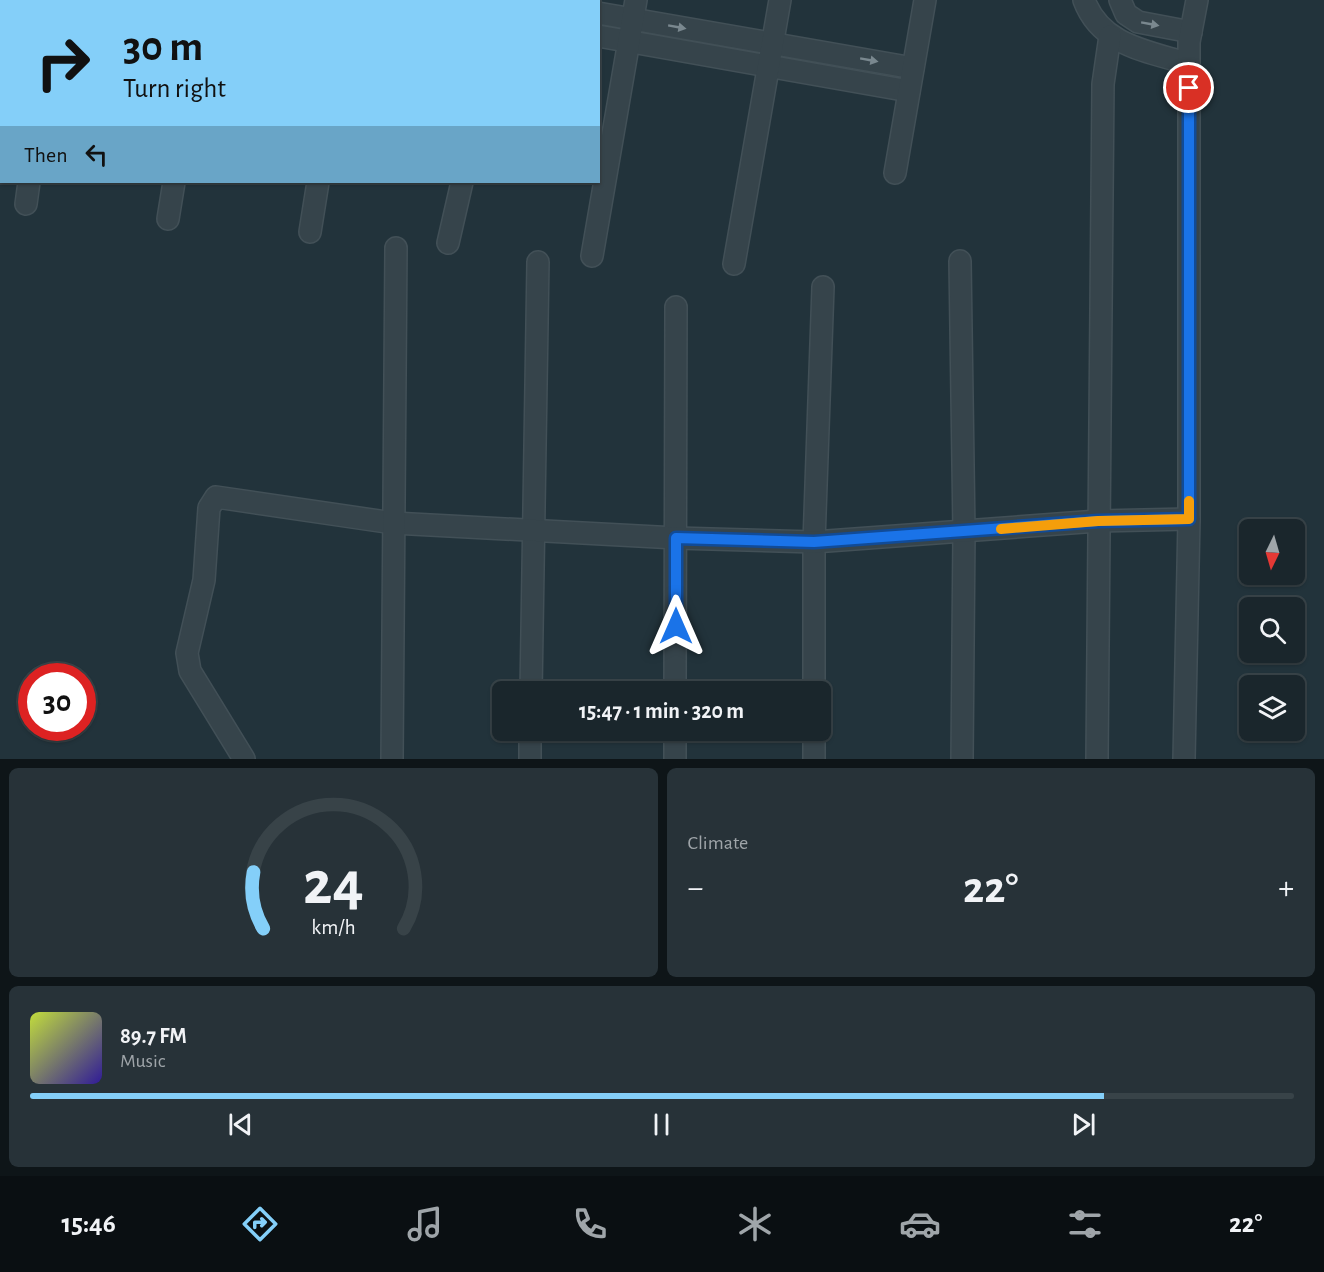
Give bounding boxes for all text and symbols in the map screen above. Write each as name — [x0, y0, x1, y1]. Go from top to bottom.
one-way arrow — [1140, 20, 1159, 29]
one-way arrow — [667, 23, 686, 32]
icon: right — [24, 24, 102, 102]
text: 30 m — [123, 26, 203, 68]
one-way arrow — [860, 56, 879, 65]
pin — [1163, 62, 1214, 113]
icon: arrive — [1172, 71, 1205, 104]
text: Turn right — [123, 75, 226, 102]
icon: left — [80, 138, 113, 171]
text: Then — [24, 144, 68, 166]
north arrow — [1239, 519, 1305, 585]
map controls — [1239, 519, 1305, 741]
position arrow — [644, 594, 708, 658]
button: search — [1239, 597, 1305, 663]
speed limit sign: 30 — [18, 663, 96, 741]
button: layers — [1239, 675, 1305, 741]
text: 15:47 · 1 min · 320 m — [579, 700, 744, 722]
text: Climate — [688, 833, 748, 853]
text: 24 — [303, 853, 364, 915]
text: 22° — [963, 866, 1019, 911]
text: − — [688, 872, 703, 905]
text: + — [1278, 872, 1294, 905]
text: km/h — [311, 918, 355, 939]
text: 89.7 FM — [120, 1025, 187, 1047]
text: Music — [120, 1051, 166, 1071]
icon: previous — [224, 1108, 257, 1141]
icon: pause — [645, 1108, 678, 1141]
icon: next — [1067, 1108, 1100, 1141]
icon: directions — [239, 1203, 281, 1245]
icon: music — [404, 1203, 446, 1245]
icon: phone — [569, 1203, 611, 1245]
icon: climate — [734, 1203, 776, 1245]
icon: car — [899, 1203, 941, 1245]
icon: filters — [1064, 1203, 1106, 1245]
text: 15:46 — [62, 1210, 116, 1237]
text: 22° — [1229, 1210, 1262, 1237]

